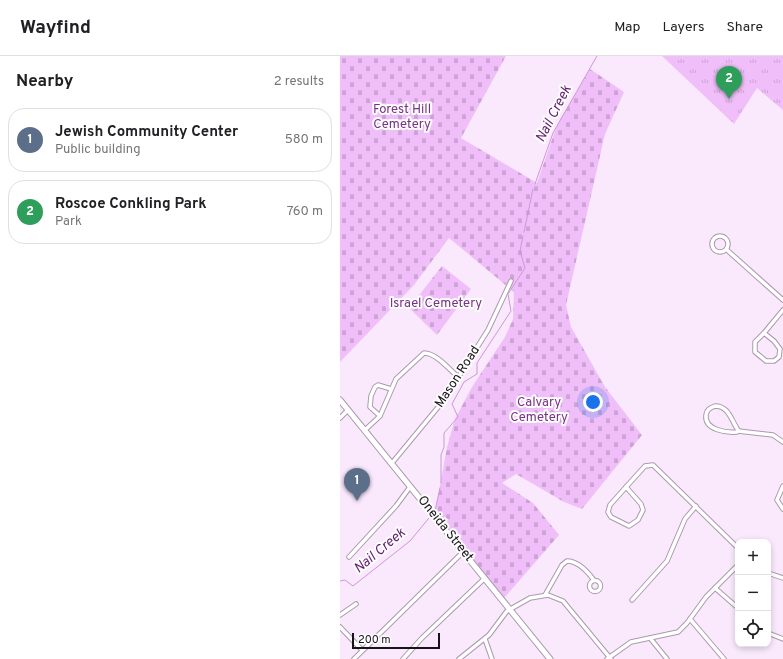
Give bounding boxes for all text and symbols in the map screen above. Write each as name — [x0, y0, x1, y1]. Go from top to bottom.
text: Wayfind — [20, 16, 91, 40]
text: Map — [614, 19, 640, 36]
text: Layers — [662, 19, 704, 36]
text: Share — [726, 19, 763, 36]
pin: 2 — [716, 66, 742, 99]
text: Nearby — [16, 71, 73, 93]
text: 2 results — [274, 74, 324, 90]
water label: Nail Creek — [532, 82, 576, 145]
park label: Forest Hill Cemetery — [373, 102, 431, 133]
text: Jewish Community Center — [55, 123, 238, 142]
text: 1 — [27, 132, 33, 148]
text: 580 m — [285, 132, 323, 148]
text: Public building — [55, 142, 141, 158]
text: Roscoe Conkling Park — [55, 195, 207, 214]
text: 2 — [26, 204, 34, 220]
text: 760 m — [287, 204, 323, 220]
text: Park — [55, 214, 82, 230]
park label: Israel Cemetery — [390, 296, 482, 312]
street label: Mason Road — [432, 343, 484, 411]
your location — [583, 392, 603, 412]
park label: Calvary Cemetery — [510, 395, 568, 426]
pin: 1 — [344, 468, 370, 501]
street label: Oneida Street — [414, 493, 477, 565]
water label: Nail Creek — [351, 524, 410, 577]
map controls — [735, 539, 771, 647]
button: + — [735, 539, 771, 575]
button: − — [735, 575, 771, 611]
button: locate — [735, 611, 771, 647]
scale bar — [352, 631, 440, 650]
text: 200 m — [358, 633, 391, 647]

